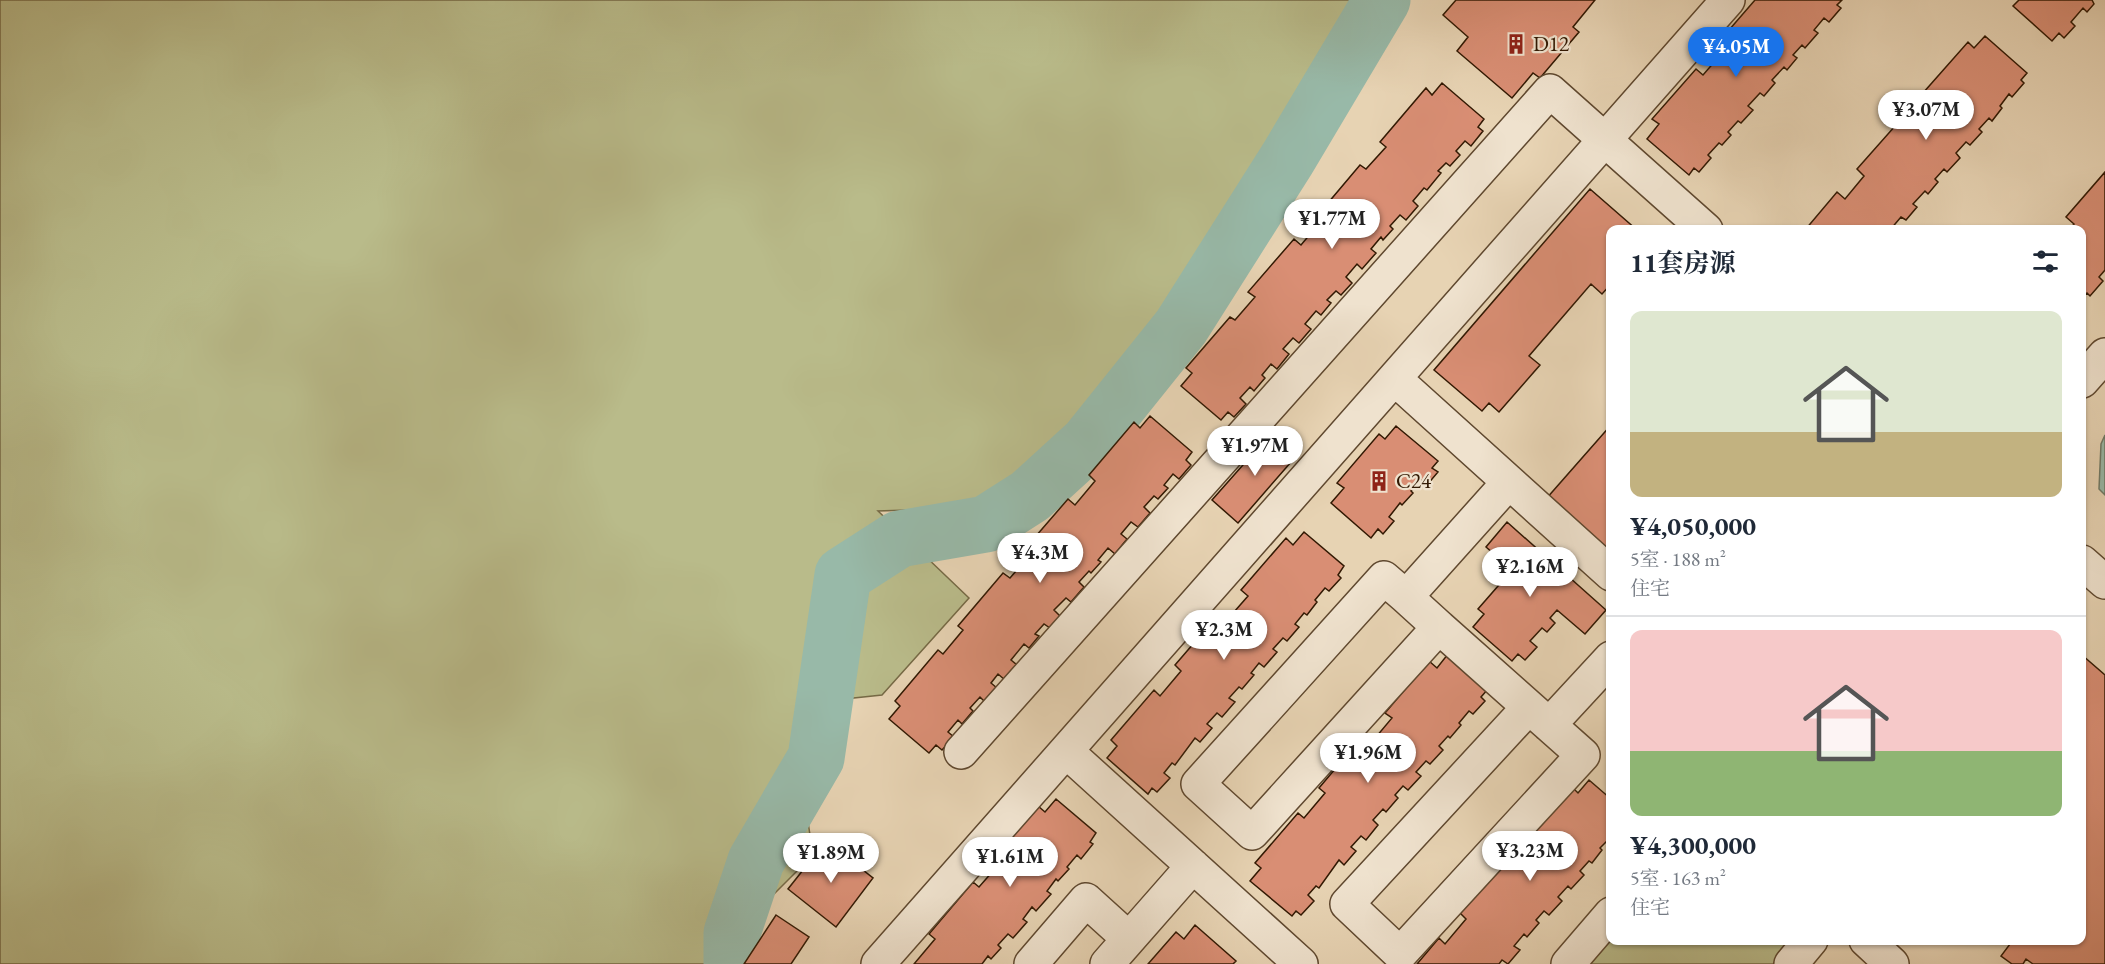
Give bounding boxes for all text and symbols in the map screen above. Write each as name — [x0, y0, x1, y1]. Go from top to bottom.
pin: ¥4.05M — [1687, 27, 1785, 78]
place label: D12 — [1533, 30, 1569, 57]
building icon: D12 — [1504, 32, 1528, 56]
text: ¥4.05M — [1702, 33, 1770, 59]
pin: ¥3.07M — [1877, 90, 1975, 141]
text: ¥3.07M — [1892, 96, 1960, 122]
pin: ¥1.77M — [1283, 199, 1381, 250]
text: ¥1.77M — [1298, 205, 1366, 231]
icon: filters — [2029, 245, 2062, 278]
text: 11套房源 — [1630, 246, 1736, 280]
icon: home — [1792, 350, 1900, 458]
pin: ¥1.97M — [1206, 426, 1304, 477]
text: ¥1.97M — [1221, 432, 1289, 458]
place label: C24 — [1396, 467, 1432, 494]
building icon: C24 — [1367, 469, 1391, 493]
text: ¥4,050,000 — [1630, 509, 1756, 543]
pin: ¥4.3M — [998, 533, 1082, 584]
text: ¥4.3M — [1011, 539, 1069, 565]
text: 5室 · 188 m² — [1630, 546, 1726, 572]
pin: ¥2.16M — [1481, 547, 1579, 598]
text: ¥2.16M — [1496, 553, 1564, 579]
text: 住宅 — [1630, 575, 1670, 601]
pin: ¥2.3M — [1182, 610, 1266, 661]
text: ¥2.3M — [1195, 616, 1253, 642]
icon: home — [1792, 669, 1900, 777]
pin: ¥1.96M — [1319, 733, 1417, 784]
text: ¥1.96M — [1334, 739, 1402, 765]
text: ¥4,300,000 — [1630, 828, 1756, 862]
pin: ¥3.23M — [1481, 831, 1579, 882]
pin: ¥1.89M — [782, 833, 880, 884]
pin: ¥1.61M — [961, 837, 1059, 888]
text: ¥3.23M — [1496, 837, 1564, 863]
text: ¥1.89M — [797, 839, 865, 865]
text: ¥1.61M — [976, 843, 1044, 869]
text: 5室 · 163 m² — [1630, 865, 1726, 891]
text: 住宅 — [1630, 894, 1670, 920]

